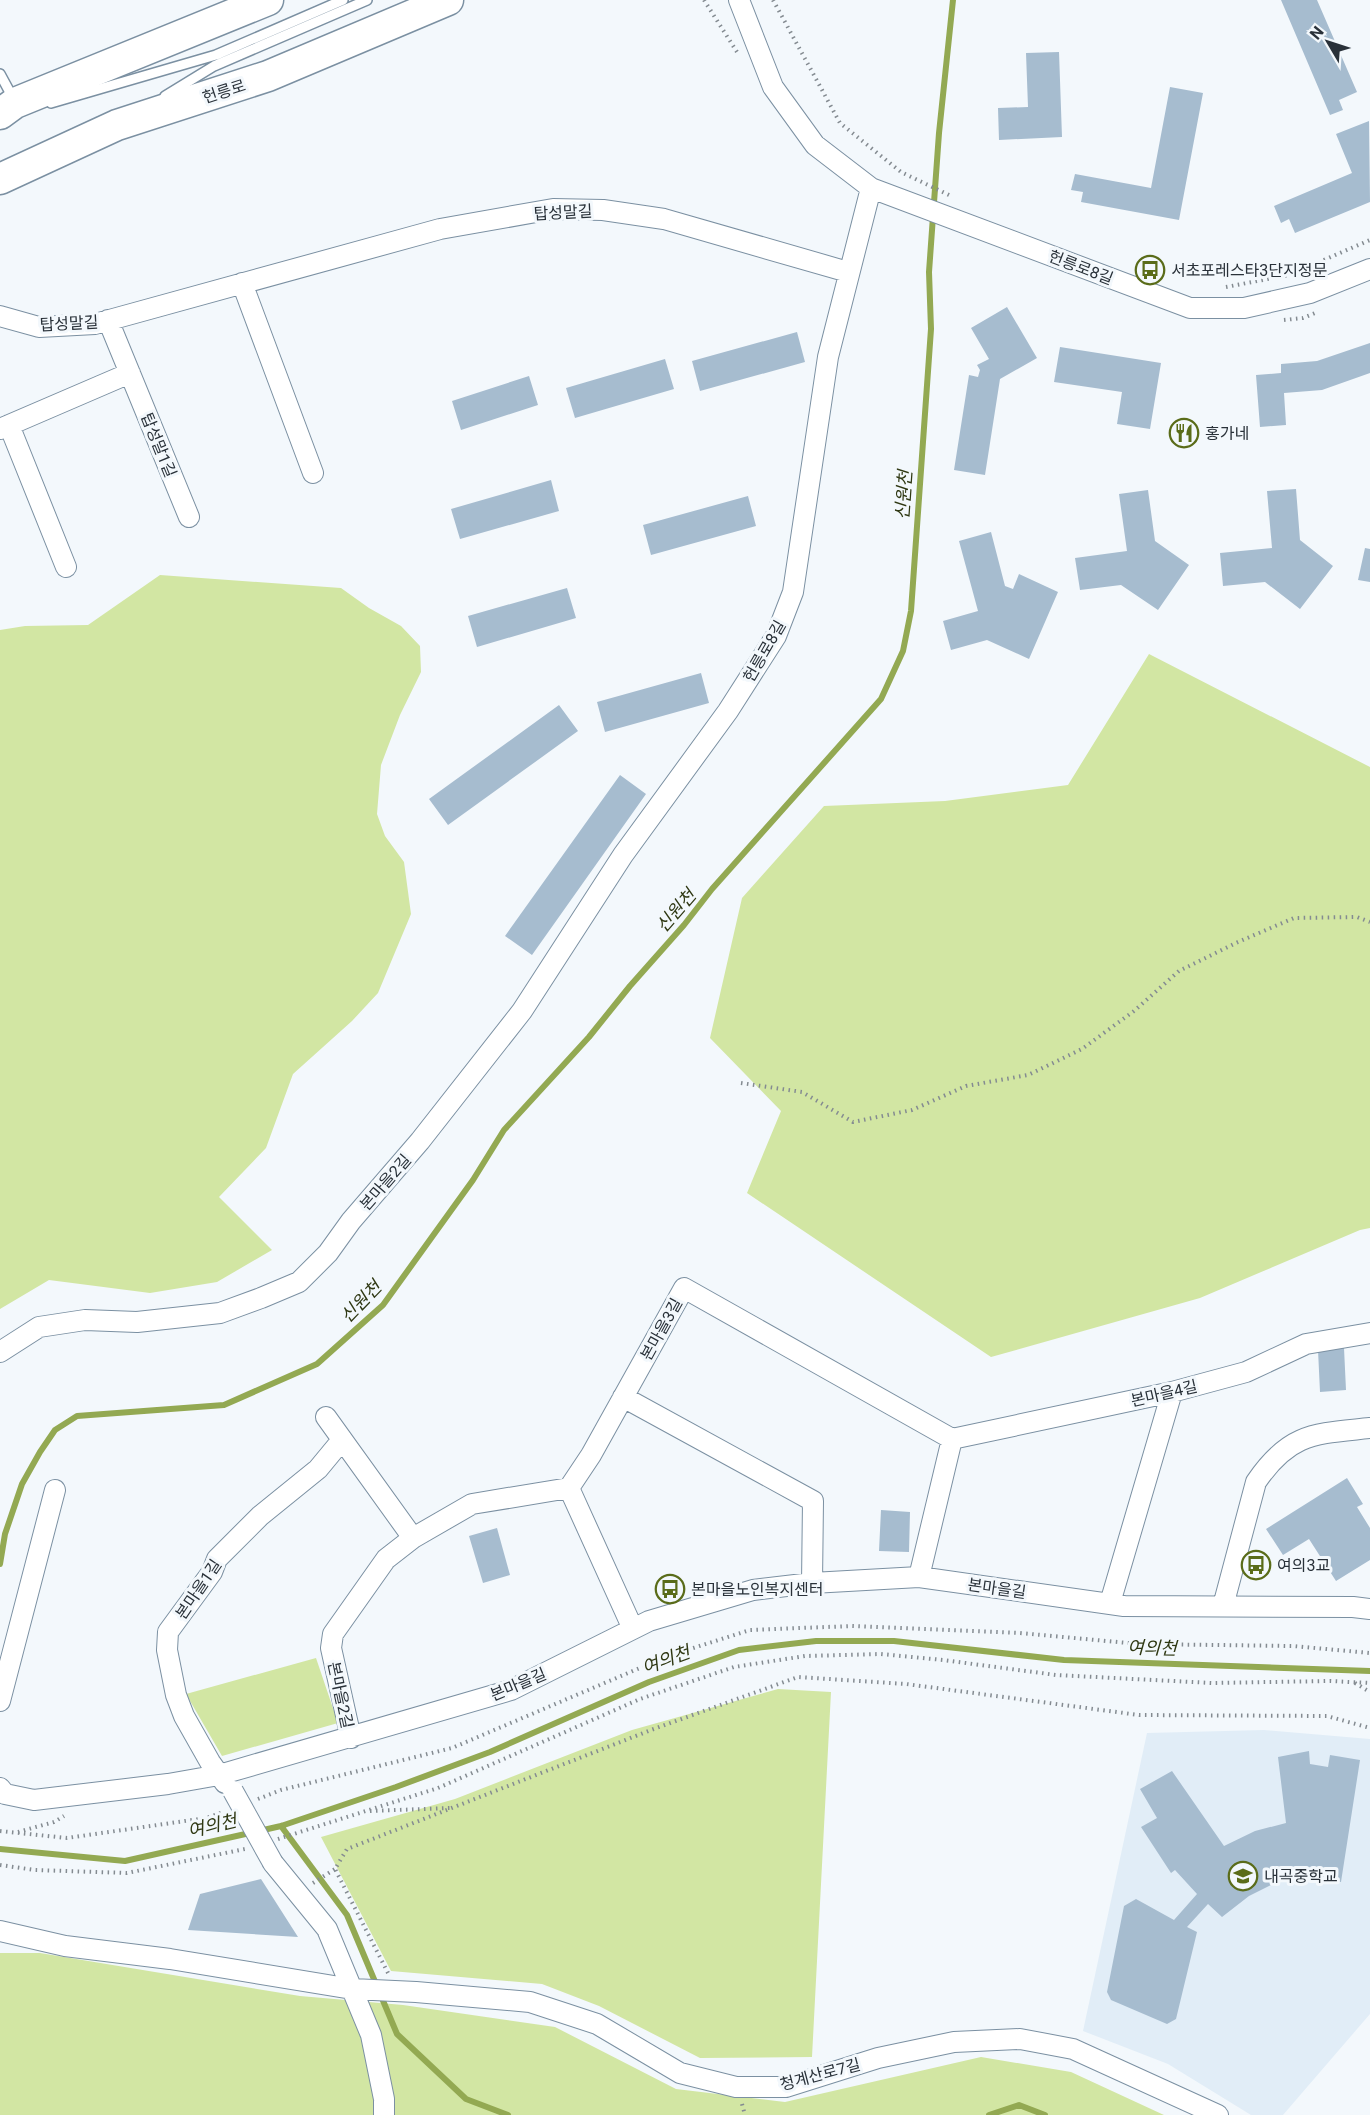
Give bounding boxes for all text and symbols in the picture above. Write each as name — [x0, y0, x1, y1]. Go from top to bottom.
north arrow — [1298, 12, 1358, 72]
text: N — [1306, 23, 1328, 43]
street label: 헌릉로 — [200, 76, 248, 107]
street label: 탑성말길 — [533, 201, 593, 224]
street label: 헌릉로8길 — [1046, 246, 1116, 288]
bus stop icon: 서초포레스타3단지정문 — [1134, 254, 1166, 286]
place label: 서초포레스타3단지정문 — [1171, 261, 1327, 280]
street label: 탑성말길 — [39, 312, 99, 335]
street label: 탑성말1길 — [137, 410, 180, 480]
restaurant icon: 홍가네 — [1168, 417, 1200, 449]
place label: 홍가네 — [1205, 424, 1249, 443]
water label: 신원천 — [891, 467, 916, 520]
street label: 헌릉로8길 — [739, 617, 790, 685]
water label: 신원천 — [651, 883, 701, 936]
street label: 본마을2길 — [356, 1150, 415, 1214]
water label: 신원천 — [336, 1275, 387, 1327]
street label: 본마을3길 — [637, 1295, 686, 1364]
street label: 본마을4길 — [1129, 1377, 1199, 1410]
bus stop icon: 여의3교 — [1240, 1549, 1272, 1581]
street label: 본마을1길 — [172, 1556, 225, 1623]
place label: 여의3교 — [1277, 1556, 1330, 1575]
bus stop icon: 본마을노인복지센터 — [654, 1573, 686, 1605]
street label: 본마을길 — [966, 1575, 1027, 1602]
place label: 본마을노인복지센터 — [691, 1580, 823, 1599]
water label: 여의천 — [1127, 1636, 1180, 1659]
water label: 여의천 — [639, 1640, 695, 1678]
street label: 본마을2길 — [324, 1660, 357, 1730]
street label: 본마을길 — [487, 1664, 549, 1705]
water label: 여의천 — [185, 1809, 241, 1841]
school or university icon: 내곡중학교 — [1227, 1860, 1259, 1892]
place label: 내곡중학교 — [1264, 1867, 1338, 1886]
street label: 청계산로7길 — [778, 2055, 862, 2094]

